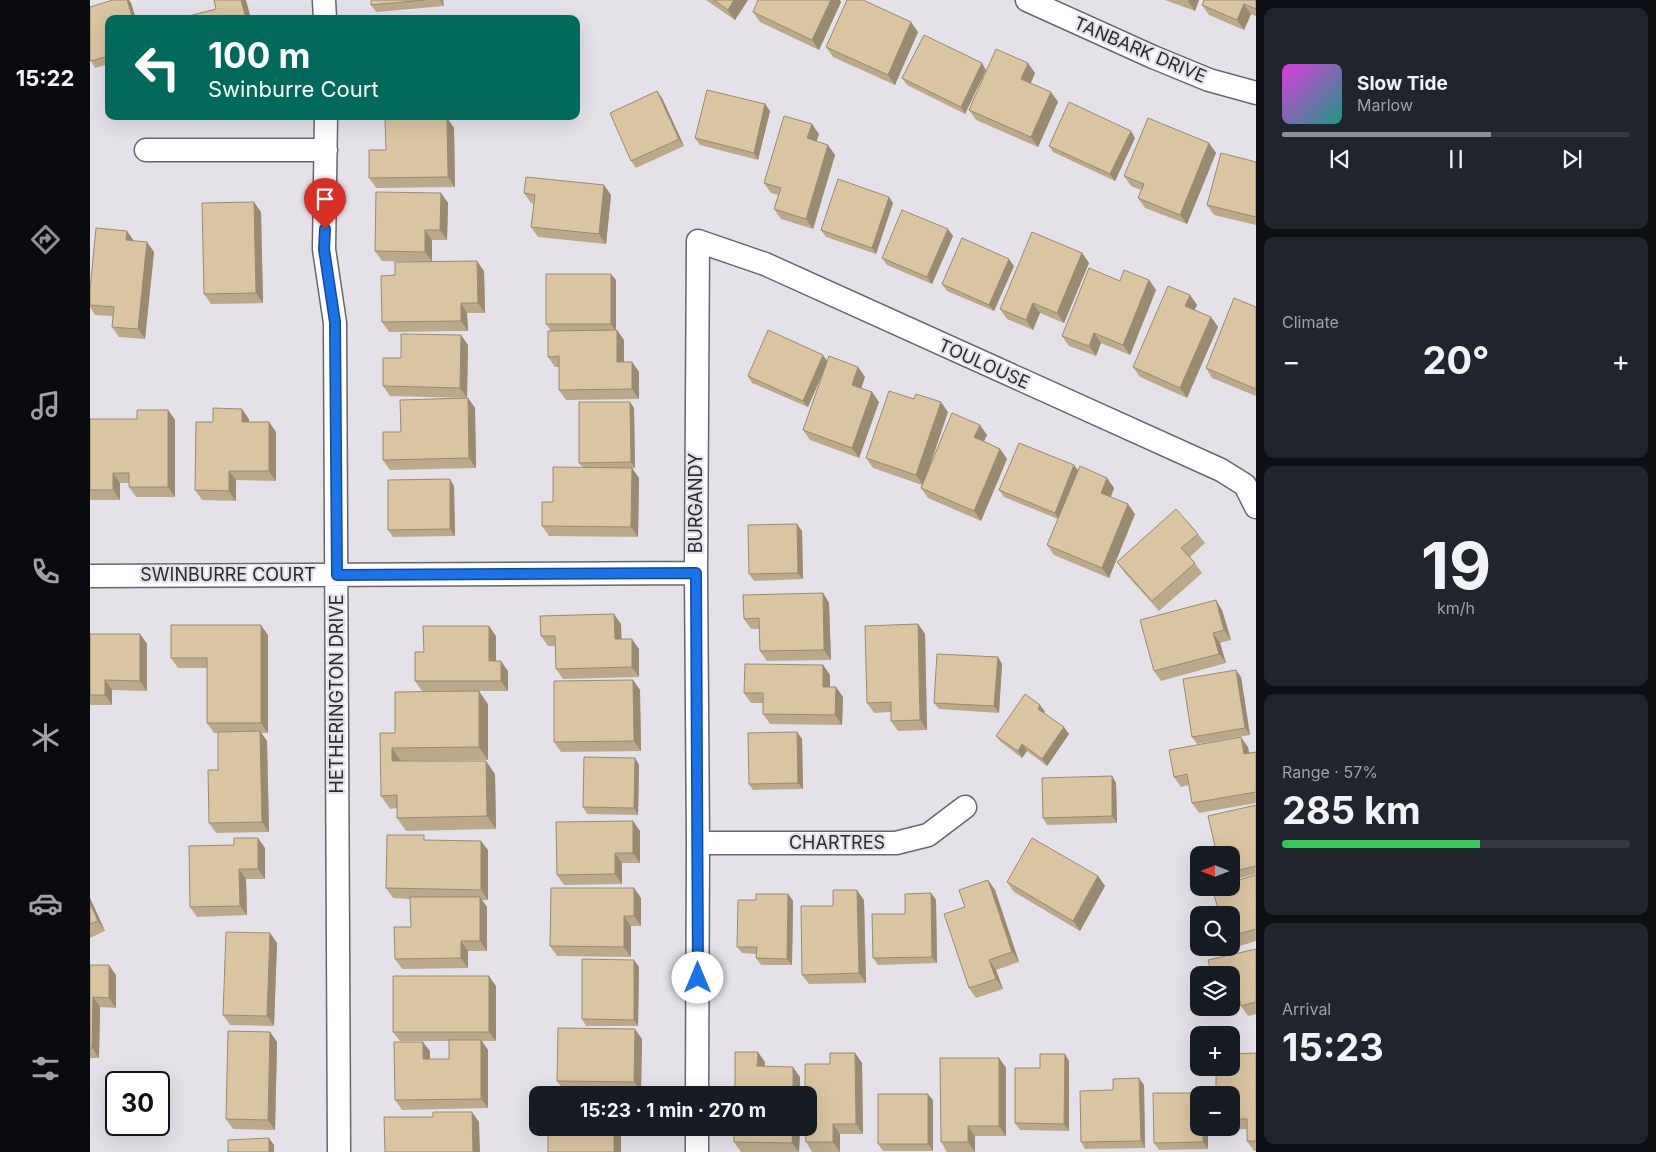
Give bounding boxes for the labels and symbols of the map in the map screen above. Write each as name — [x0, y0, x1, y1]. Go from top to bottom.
street label: TANBARK DRIVE — [1071, 12, 1209, 87]
pin — [304, 178, 346, 229]
street label: TOULOUSE — [935, 334, 1033, 393]
street label: BURGANDY — [685, 453, 706, 553]
street label: SWINBURRE COURT — [140, 564, 316, 585]
street label: HETHERINGTON DRIVE — [326, 594, 347, 794]
street label: CHARTRES — [789, 832, 885, 853]
north arrow — [1190, 846, 1240, 896]
position arrow — [671, 951, 723, 1003]
speed limit sign: 30 — [105, 1071, 170, 1136]

